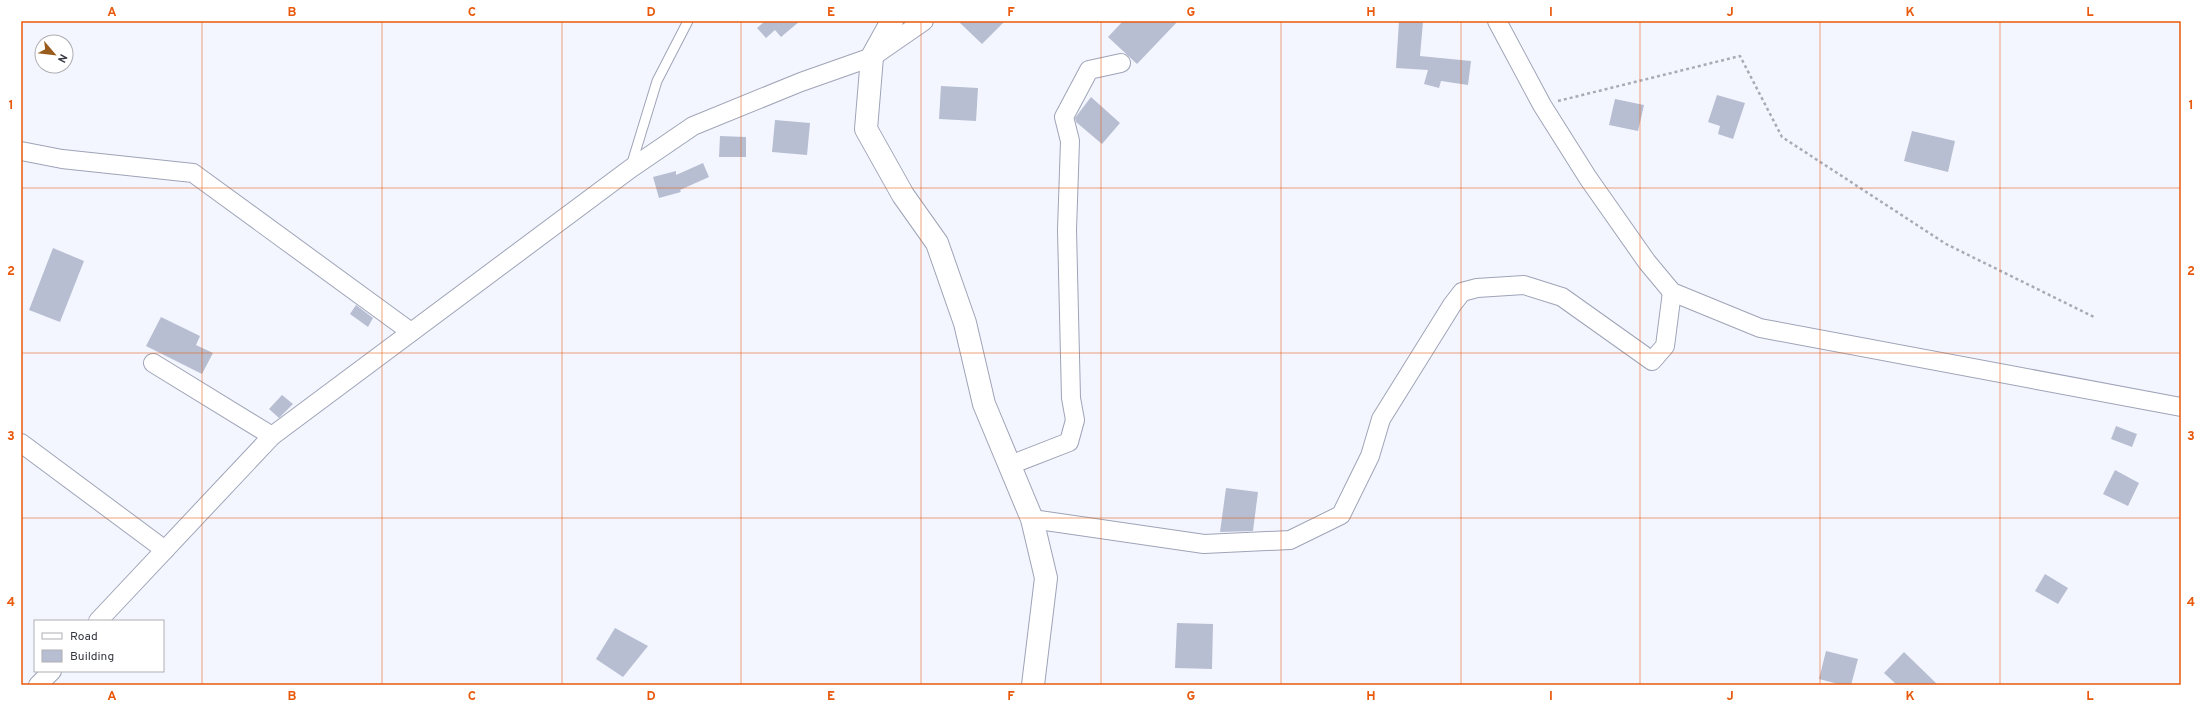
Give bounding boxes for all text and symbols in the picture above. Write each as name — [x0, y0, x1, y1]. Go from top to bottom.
text: A — [107, 5, 117, 21]
text: B — [288, 5, 297, 21]
text: C — [468, 5, 476, 21]
text: D — [646, 5, 656, 21]
text: E — [827, 5, 835, 21]
text: F — [1007, 5, 1015, 21]
text: G — [1187, 5, 1196, 21]
text: H — [1366, 5, 1376, 21]
text: I — [1549, 5, 1553, 21]
text: J — [1726, 5, 1734, 21]
text: K — [1905, 5, 1915, 21]
text: L — [2086, 5, 2094, 21]
north arrow — [34, 34, 74, 74]
text: N — [54, 51, 70, 65]
text: 1 — [8, 98, 14, 114]
text: 1 — [2188, 98, 2194, 114]
text: 2 — [7, 264, 15, 280]
text: 2 — [2187, 264, 2195, 280]
text: 3 — [7, 429, 15, 445]
text: 3 — [2187, 429, 2195, 445]
text: 4 — [7, 595, 15, 611]
text: 4 — [2187, 595, 2195, 611]
legend — [34, 620, 164, 672]
text: Road — [70, 629, 98, 645]
text: Building — [70, 649, 114, 665]
text: A — [107, 689, 117, 705]
text: B — [288, 689, 297, 705]
text: C — [468, 689, 476, 705]
text: D — [646, 689, 656, 705]
text: E — [827, 689, 835, 705]
text: F — [1007, 689, 1015, 705]
text: G — [1187, 689, 1196, 705]
text: H — [1366, 689, 1376, 705]
text: I — [1549, 689, 1553, 705]
text: J — [1726, 689, 1734, 705]
text: K — [1905, 689, 1915, 705]
text: L — [2086, 689, 2094, 705]

